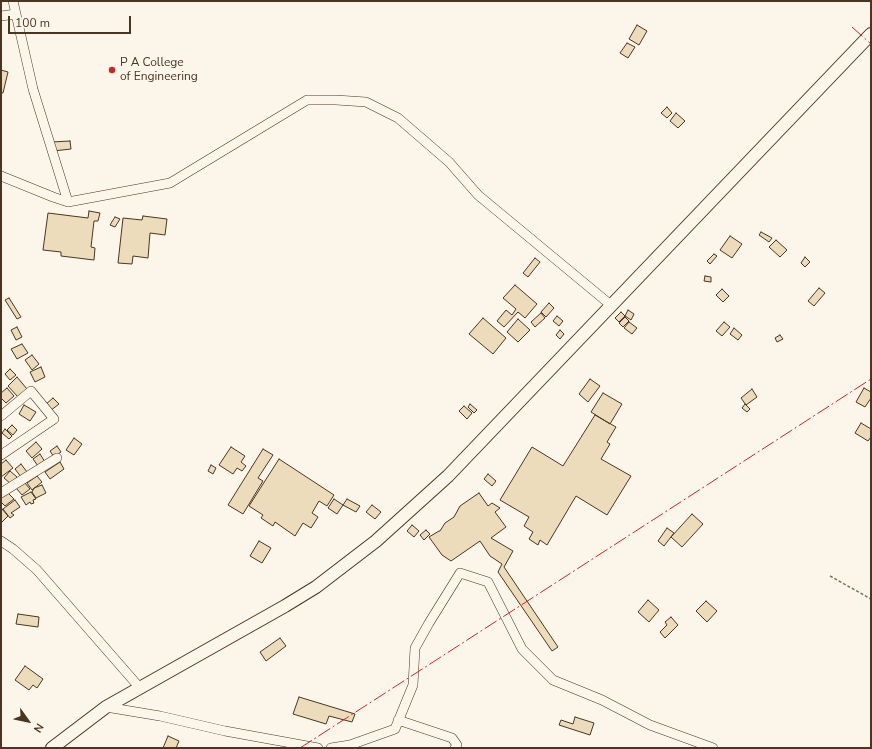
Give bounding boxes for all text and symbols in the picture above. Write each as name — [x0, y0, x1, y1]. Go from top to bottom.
scale bar — [10, 8, 133, 34]
text: 100 m — [15, 15, 50, 31]
place label: P A College of Engineering — [120, 56, 198, 84]
marker: P A College of Engineering — [107, 65, 117, 75]
north arrow — [8, 701, 48, 741]
text: N — [30, 720, 47, 735]

